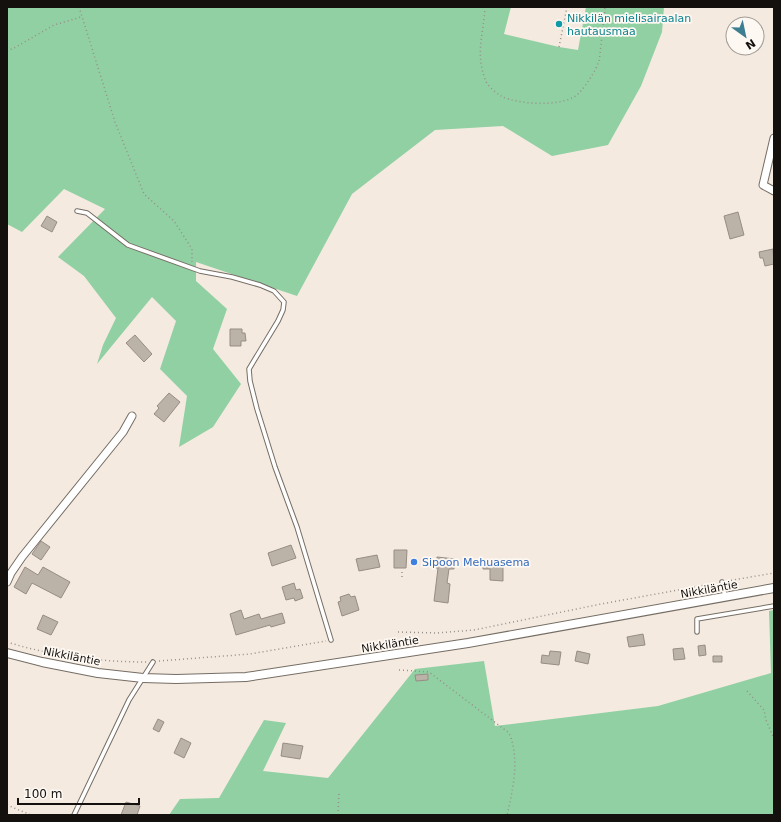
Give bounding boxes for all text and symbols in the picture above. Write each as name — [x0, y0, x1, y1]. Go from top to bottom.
place label: Nikkilän mielisairaalan hautausmaa — [567, 12, 691, 38]
north arrow — [725, 16, 765, 56]
marker: Nikkilän mielisairaalan hautausmaa — [554, 19, 564, 29]
text: N — [743, 36, 758, 52]
place label: Sipoon Mehuasema — [422, 556, 530, 569]
marker: Sipoon Mehuasema — [409, 557, 419, 567]
street label: Nikkiläntie — [679, 578, 739, 601]
street label: Nikkiläntie — [360, 634, 420, 655]
street label: Nikkiläntie — [42, 645, 102, 668]
scale bar — [18, 780, 139, 806]
text: 100 m — [24, 787, 62, 801]

